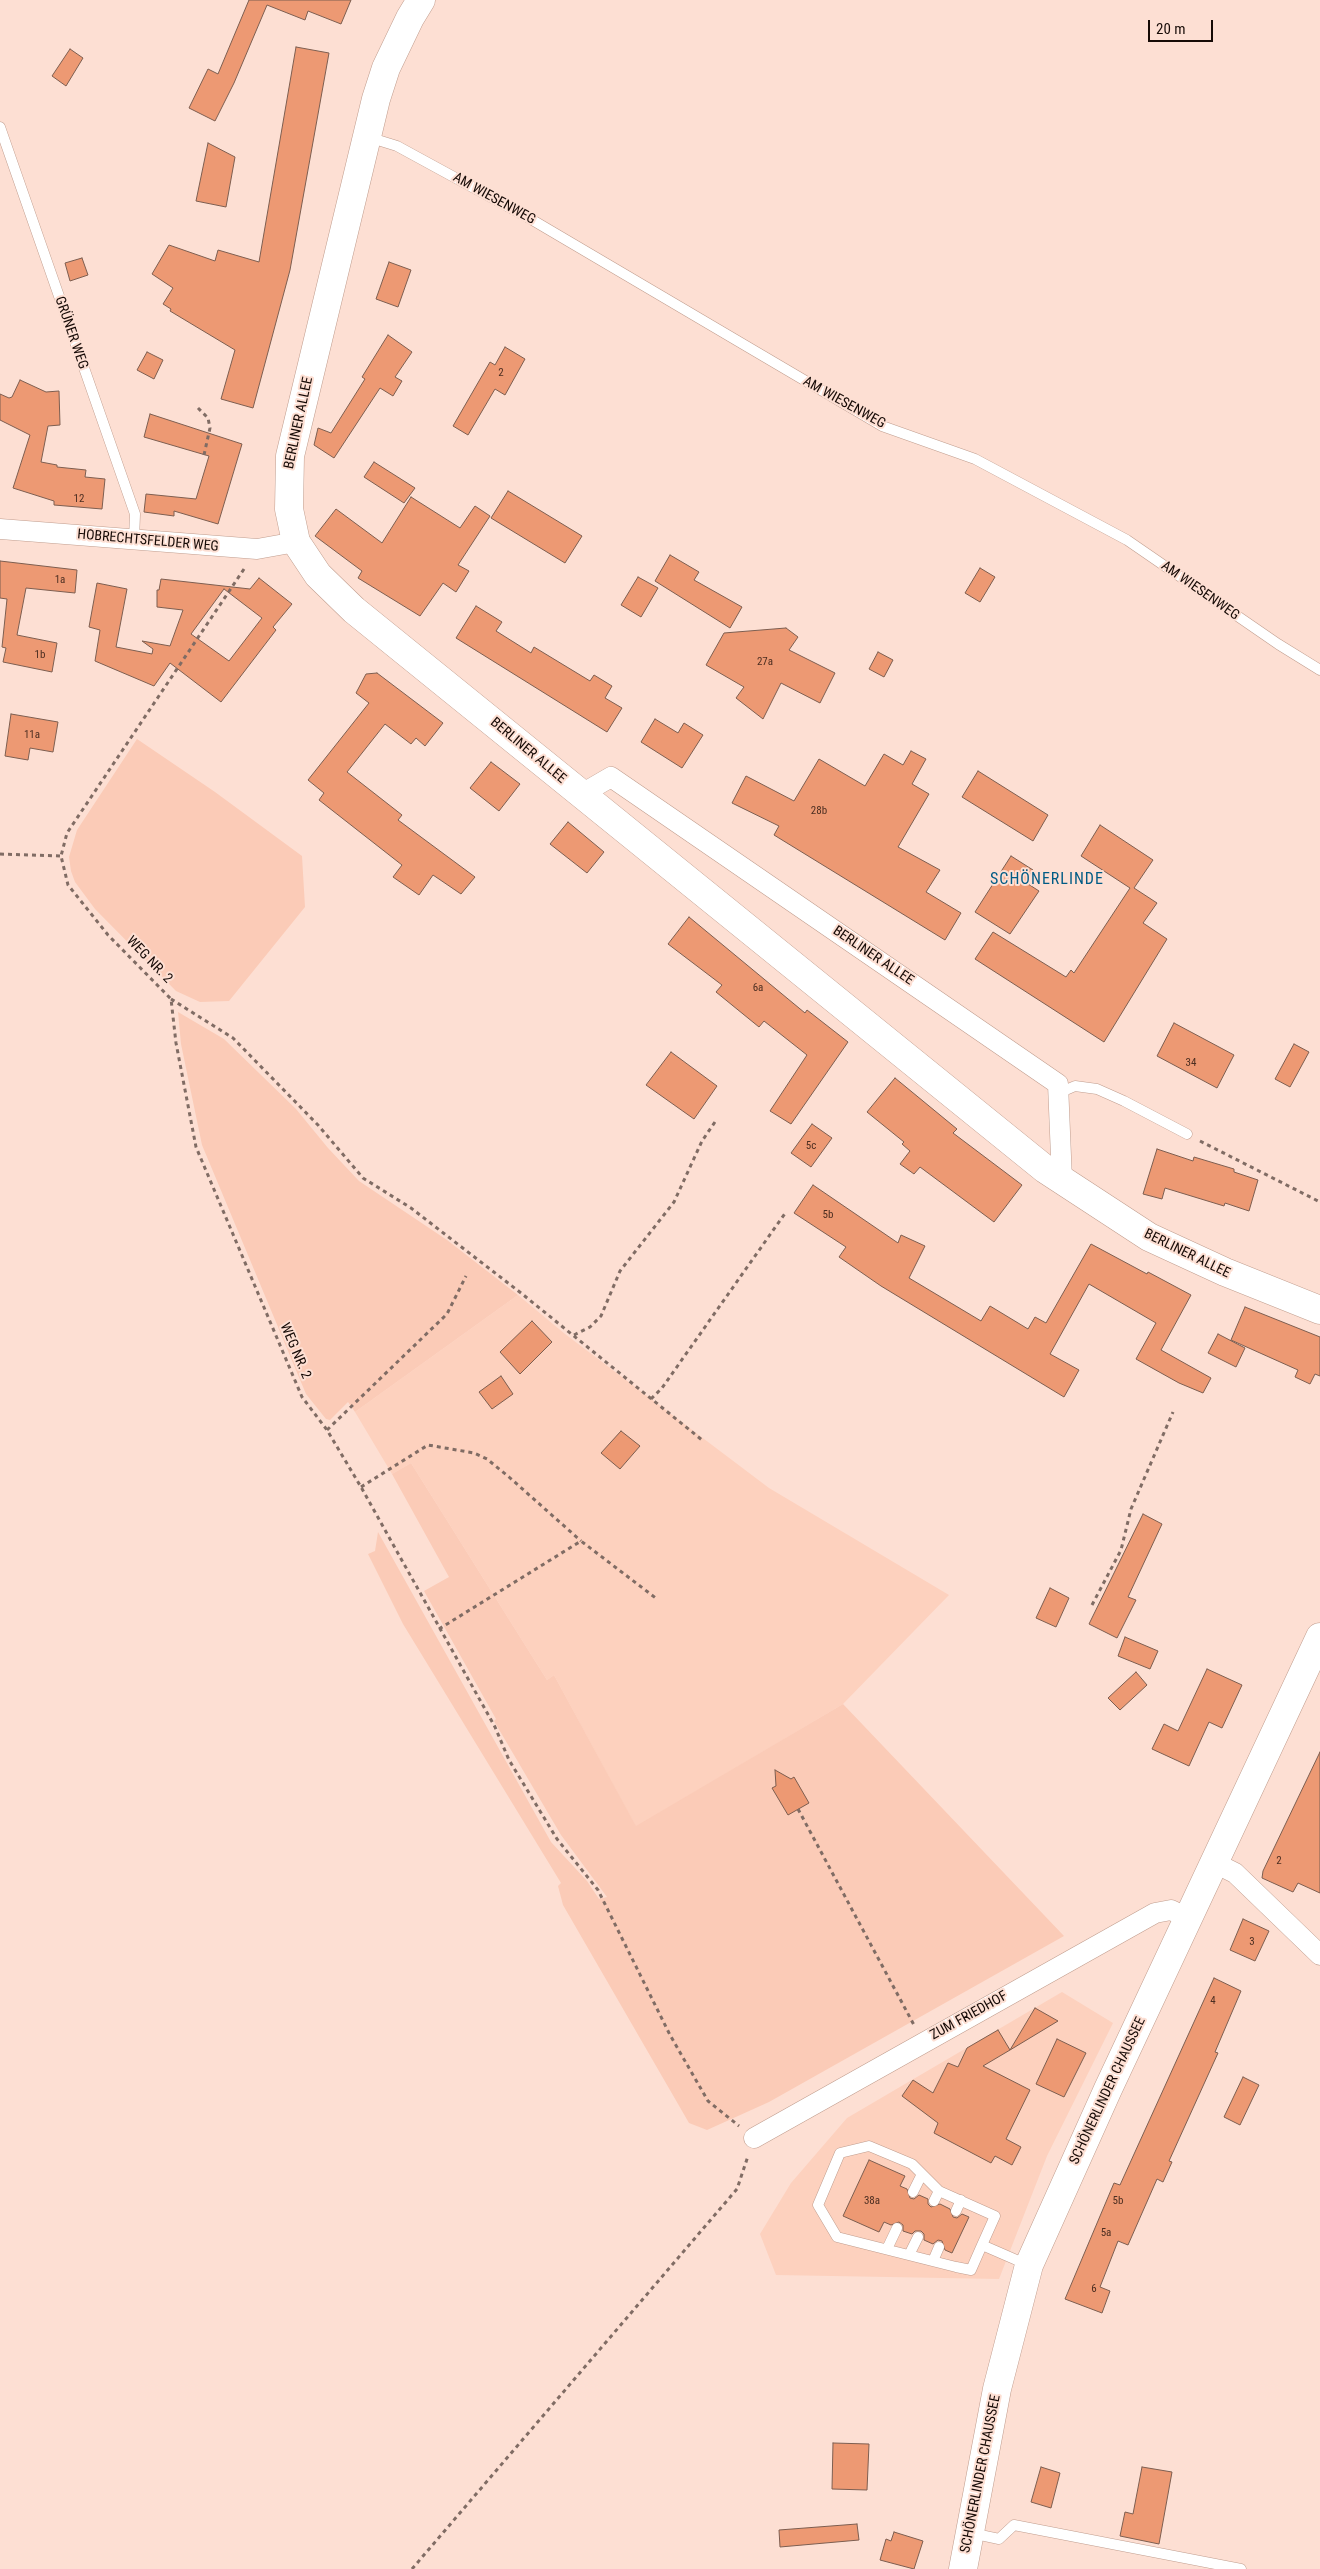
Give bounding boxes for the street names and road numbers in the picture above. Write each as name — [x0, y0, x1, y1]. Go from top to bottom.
street label: AM WIESENWEG — [450, 169, 538, 229]
street label: GRÜNER WEG — [51, 294, 91, 372]
street label: AM WIESENWEG — [800, 373, 888, 433]
street label: BERLINER ALLEE — [281, 375, 317, 471]
street label: HOBRECHTSFELDER WEG — [77, 526, 219, 556]
street label: AM WIESENWEG — [1158, 558, 1242, 624]
street label: BERLINER ALLEE — [487, 714, 569, 788]
street label: BERLINER ALLEE — [829, 923, 917, 989]
street label: WEG NR. 2 — [122, 933, 176, 987]
street label: BERLINER ALLEE — [1141, 1226, 1233, 1282]
street label: WEG NR. 2 — [276, 1321, 314, 1381]
street label: ZUM FRIEDHOF — [928, 1988, 1010, 2044]
street label: SCHÖNERLINDER CHAUSSEE — [1066, 2015, 1150, 2167]
street label: SCHÖNERLINDER CHAUSSEE — [957, 2393, 1005, 2555]

